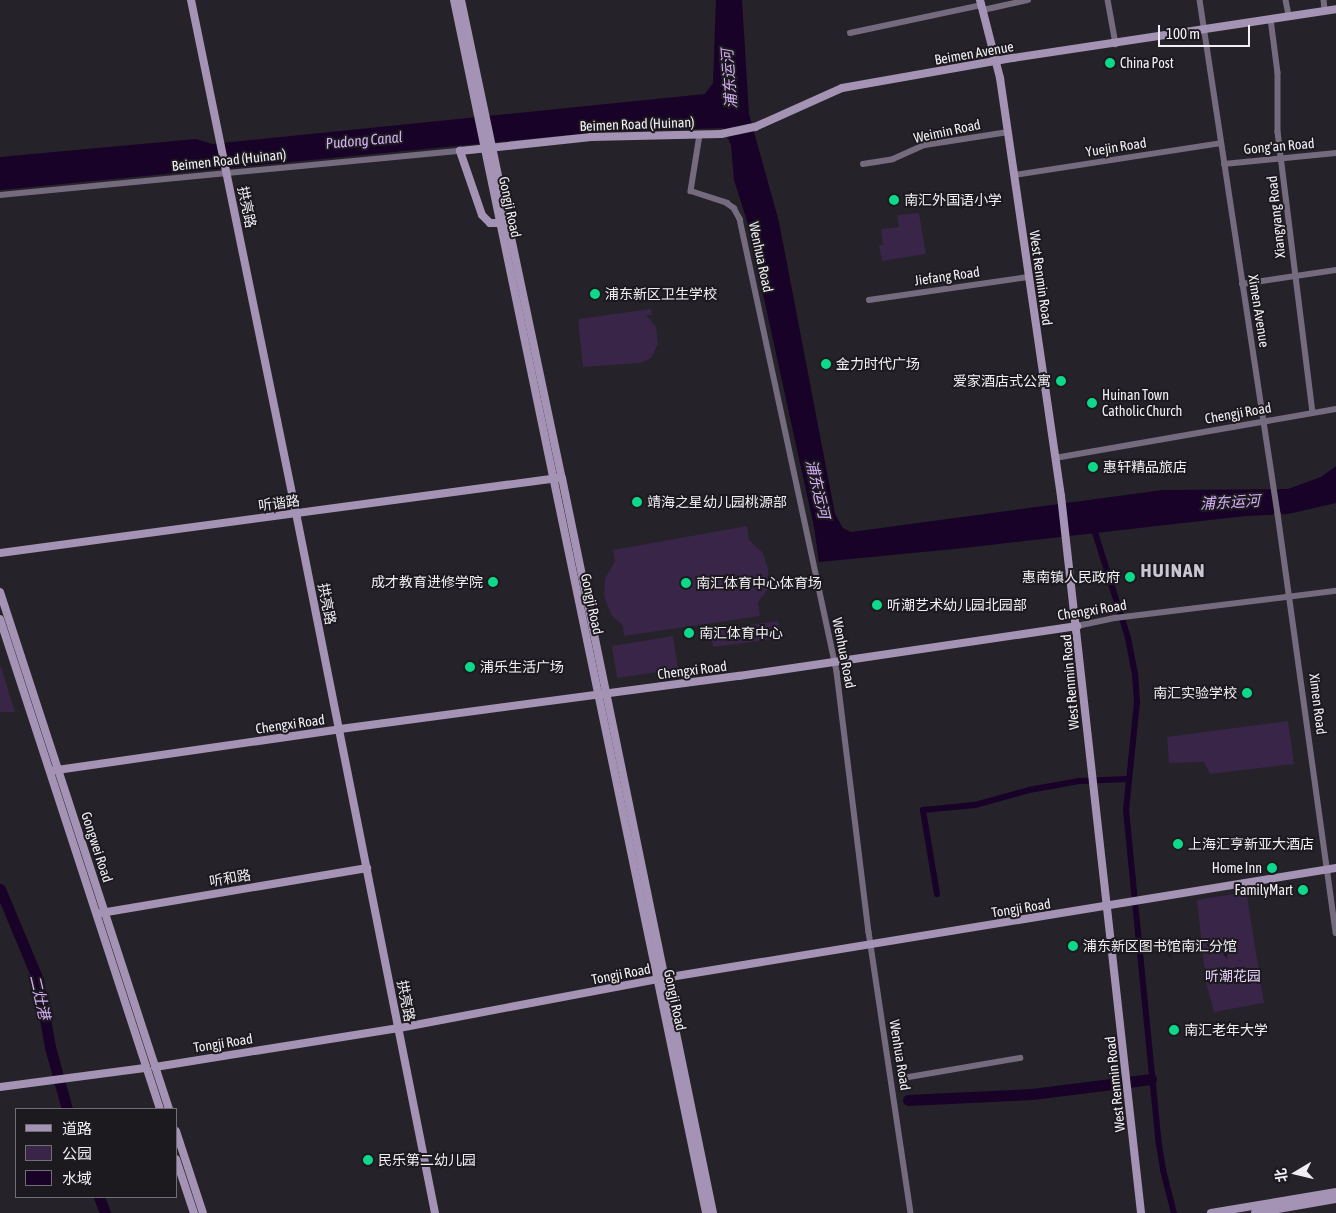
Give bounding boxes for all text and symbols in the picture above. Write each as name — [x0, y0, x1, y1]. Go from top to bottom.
scale bar — [1161, 15, 1254, 47]
text: 100 m — [1166, 25, 1200, 42]
street label: Beimen Avenue — [933, 38, 1015, 68]
water label: 浦东运河 — [718, 48, 740, 110]
place label: China Post — [1120, 55, 1174, 71]
marker: China Post — [1104, 57, 1116, 69]
street label: Beimen Road (Huinan) — [579, 114, 695, 134]
street label: Weimin Road — [912, 116, 982, 146]
water label: Pudong Canal — [325, 128, 403, 152]
street label: Yuejin Road — [1084, 134, 1148, 160]
street label: Gong'an Road — [1243, 135, 1315, 157]
street label: Beimen Road (Huinan) — [171, 146, 287, 174]
street label: Gongji Road — [495, 175, 525, 239]
street label: Xiangyang Road — [1263, 175, 1289, 259]
street label: 拱亮路 — [234, 185, 260, 229]
place label: 南汇外国语小学 — [904, 192, 1002, 208]
marker: 南汇外国语小学 — [888, 194, 900, 206]
street label: Wenhua Road — [745, 220, 777, 294]
street label: West Renmin Road — [1026, 229, 1056, 327]
street label: Jiefang Road — [913, 263, 981, 289]
street label: Ximen Avenue — [1245, 273, 1273, 349]
place label: 浦东新区卫生学校 — [605, 286, 717, 302]
marker: 浦东新区卫生学校 — [589, 288, 601, 300]
place label: 金力时代广场 — [836, 356, 920, 372]
marker: 金力时代广场 — [820, 358, 832, 370]
place label: 爱家酒店式公寓 — [953, 373, 1051, 389]
marker: 爱家酒店式公寓 — [1055, 375, 1067, 387]
place label: Huinan Town Catholic Church — [1102, 387, 1182, 420]
marker: Huinan Town Catholic Church — [1086, 397, 1098, 409]
street label: Chengji Road — [1203, 399, 1273, 427]
water label: 浦东运河 — [802, 458, 834, 520]
place label: 惠轩精品旅店 — [1103, 459, 1187, 475]
marker: 惠轩精品旅店 — [1087, 461, 1099, 473]
water label: 浦东运河 — [1200, 491, 1260, 513]
street label: 听谐路 — [257, 492, 301, 514]
place label: 靖海之星幼儿园桃源部 — [647, 494, 787, 510]
marker: 靖海之星幼儿园桃源部 — [631, 496, 643, 508]
district label: HUINAN — [1140, 560, 1206, 582]
place label: 惠南镇人民政府 — [1022, 569, 1120, 585]
marker: 惠南镇人民政府 — [1124, 571, 1136, 583]
street label: Gongji Road — [577, 572, 607, 636]
place label: 成才教育进修学院 — [371, 574, 483, 590]
place label: 南汇体育中心体育场 — [696, 575, 822, 591]
marker: 成才教育进修学院 — [487, 576, 499, 588]
marker: 南汇体育中心体育场 — [680, 577, 692, 589]
street label: 拱亮路 — [315, 582, 339, 626]
street label: Chengxi Road — [1056, 596, 1128, 624]
place label: 听潮艺术幼儿园北园部 — [887, 597, 1027, 613]
marker: 听潮艺术幼儿园北园部 — [871, 599, 883, 611]
street label: Wenhua Road — [829, 616, 859, 690]
place label: 南汇体育中心 — [699, 625, 783, 641]
marker: 南汇体育中心 — [683, 627, 695, 639]
street label: West Renmin Road — [1057, 634, 1083, 730]
street label: Chengxi Road — [656, 657, 728, 683]
place label: 浦乐生活广场 — [480, 659, 564, 675]
marker: 浦乐生活广场 — [464, 661, 476, 673]
street label: Ximen Road — [1306, 673, 1330, 735]
place label: 南汇实验学校 — [1153, 685, 1237, 701]
marker: 南汇实验学校 — [1241, 687, 1253, 699]
street label: Chengxi Road — [254, 711, 326, 737]
street label: Gongwei Road — [78, 810, 116, 884]
place label: 上海汇亨新亚大酒店 — [1188, 836, 1314, 852]
marker: 上海汇亨新亚大酒店 — [1172, 838, 1184, 850]
place label: Home Inn — [1212, 860, 1262, 876]
marker: Home Inn — [1266, 862, 1278, 874]
street label: 听和路 — [208, 866, 252, 890]
place label: FamilyMart — [1235, 882, 1293, 898]
marker: FamilyMart — [1297, 884, 1309, 896]
street label: Tongji Road — [990, 895, 1052, 921]
place label: 浦东新区图书馆南汇分馆 — [1083, 938, 1237, 954]
marker: 浦东新区图书馆南汇分馆 — [1067, 940, 1079, 952]
street label: Tongji Road — [590, 960, 652, 988]
street label: Gongji Road — [660, 968, 690, 1032]
park label: 听潮花园 — [1205, 968, 1261, 984]
water label: 二灶港 — [26, 973, 54, 1021]
street label: 拱亮路 — [394, 979, 418, 1023]
street label: Wenhua Road — [886, 1018, 914, 1092]
place label: 南汇老年大学 — [1184, 1022, 1268, 1038]
marker: 南汇老年大学 — [1168, 1024, 1180, 1036]
street label: Tongji Road — [192, 1030, 254, 1056]
street label: West Renmin Road — [1102, 1035, 1128, 1133]
legend — [15, 1108, 178, 1198]
text: 道路 — [62, 1120, 92, 1137]
text: 公园 — [62, 1145, 92, 1162]
north arrow — [1271, 1148, 1321, 1198]
place label: 民乐第二幼儿园 — [378, 1152, 476, 1168]
marker: 民乐第二幼儿园 — [362, 1154, 374, 1166]
text: 北 — [1272, 1167, 1290, 1184]
text: 水域 — [62, 1170, 92, 1187]

